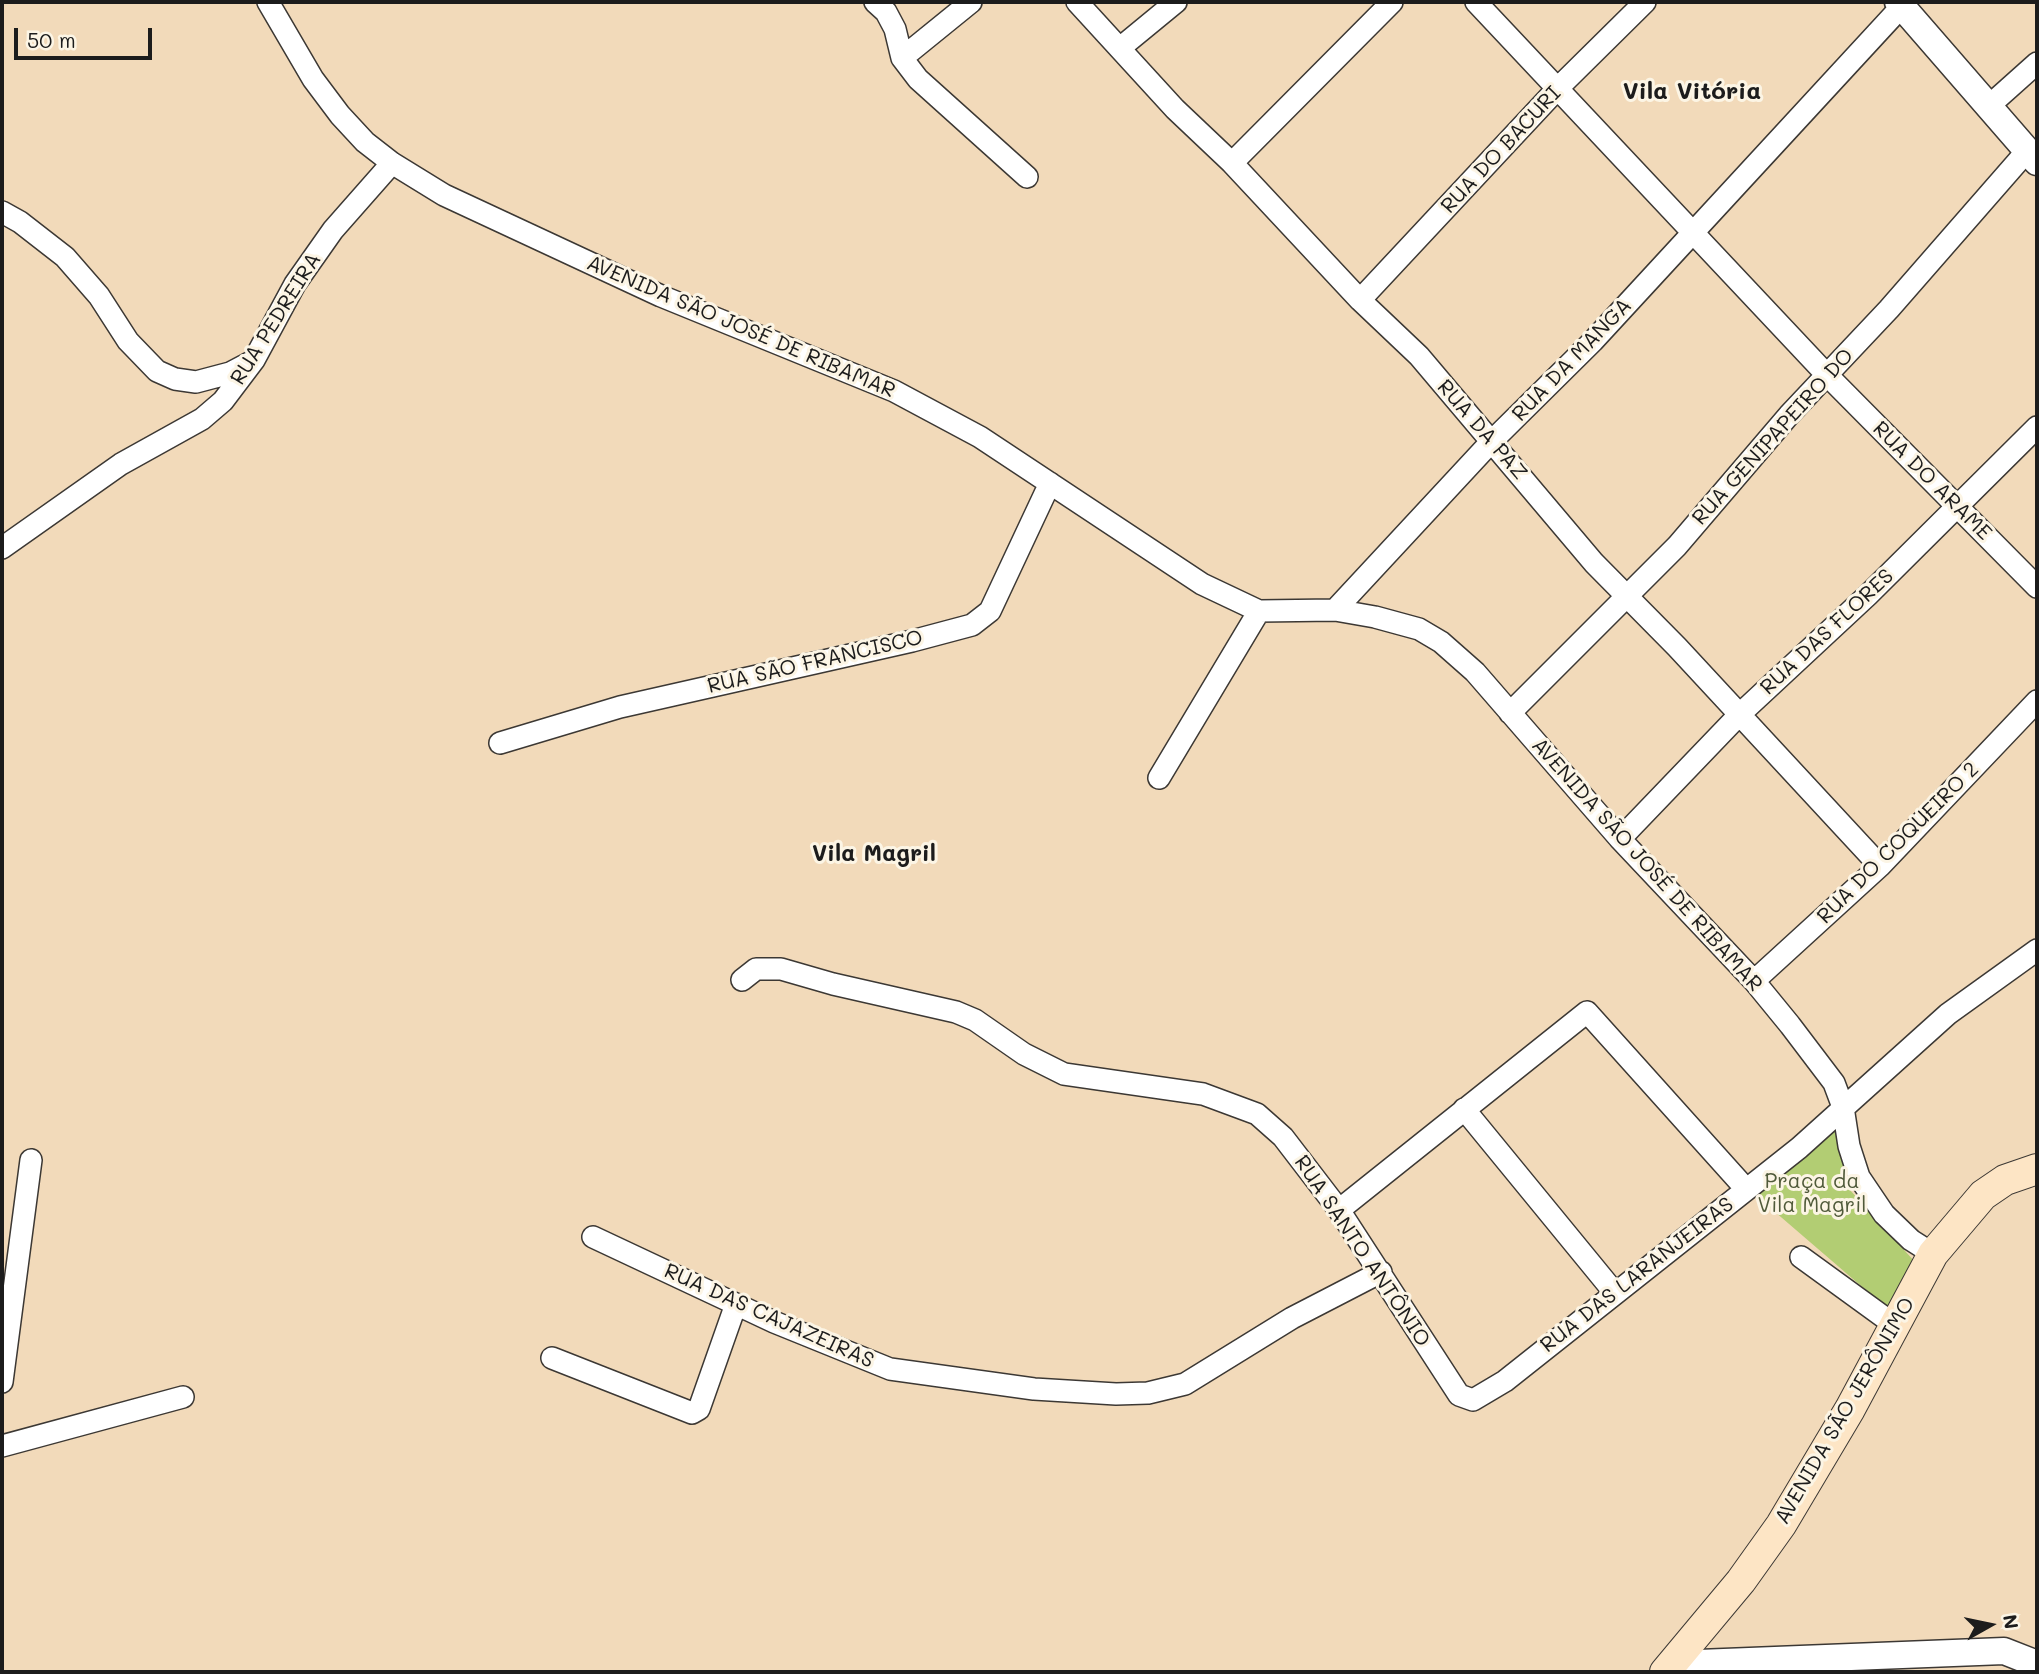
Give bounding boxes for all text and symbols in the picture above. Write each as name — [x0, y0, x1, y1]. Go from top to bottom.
scale bar — [18, 14, 156, 58]
text: 50 m — [27, 26, 76, 53]
district label: Vila Vitória — [1623, 78, 1761, 106]
street label: RUA DO BACURI — [1436, 81, 1566, 219]
street label: RUA PEDREIRA — [225, 248, 327, 390]
street label: AVENIDA SÃO JOSÉ DE RIBAMAR — [583, 250, 899, 404]
street label: RUA DA MANGA — [1507, 293, 1637, 427]
street label: RUA GENIPAPEIRO DO — [1687, 344, 1859, 530]
street label: RUA DA PAZ — [1432, 375, 1532, 485]
street label: RUA DO ARAME — [1867, 416, 1997, 546]
street label: RUA DAS FLORES — [1755, 564, 1899, 700]
street label: RUA SÃO FRANCISCO — [705, 625, 925, 699]
street label: AVENIDA SÃO JOSÉ DE RIBAMAR — [1526, 733, 1768, 997]
street label: RUA DO COQUEIRO 2 — [1812, 757, 1984, 929]
district label: Vila Magril — [812, 840, 936, 868]
street label: RUA SANTO ANTÔNIO — [1289, 1151, 1435, 1351]
park label: Praça da Vila Magril — [1757, 1169, 1867, 1219]
street label: RUA DAS LARANJEIRAS — [1536, 1192, 1738, 1358]
street label: RUA DAS CAJAZEIRAS — [660, 1258, 878, 1374]
street label: AVENIDA SÃO JERÔNIMO — [1770, 1293, 1920, 1529]
north arrow — [1955, 1590, 2025, 1660]
text: N — [1998, 1613, 2025, 1631]

